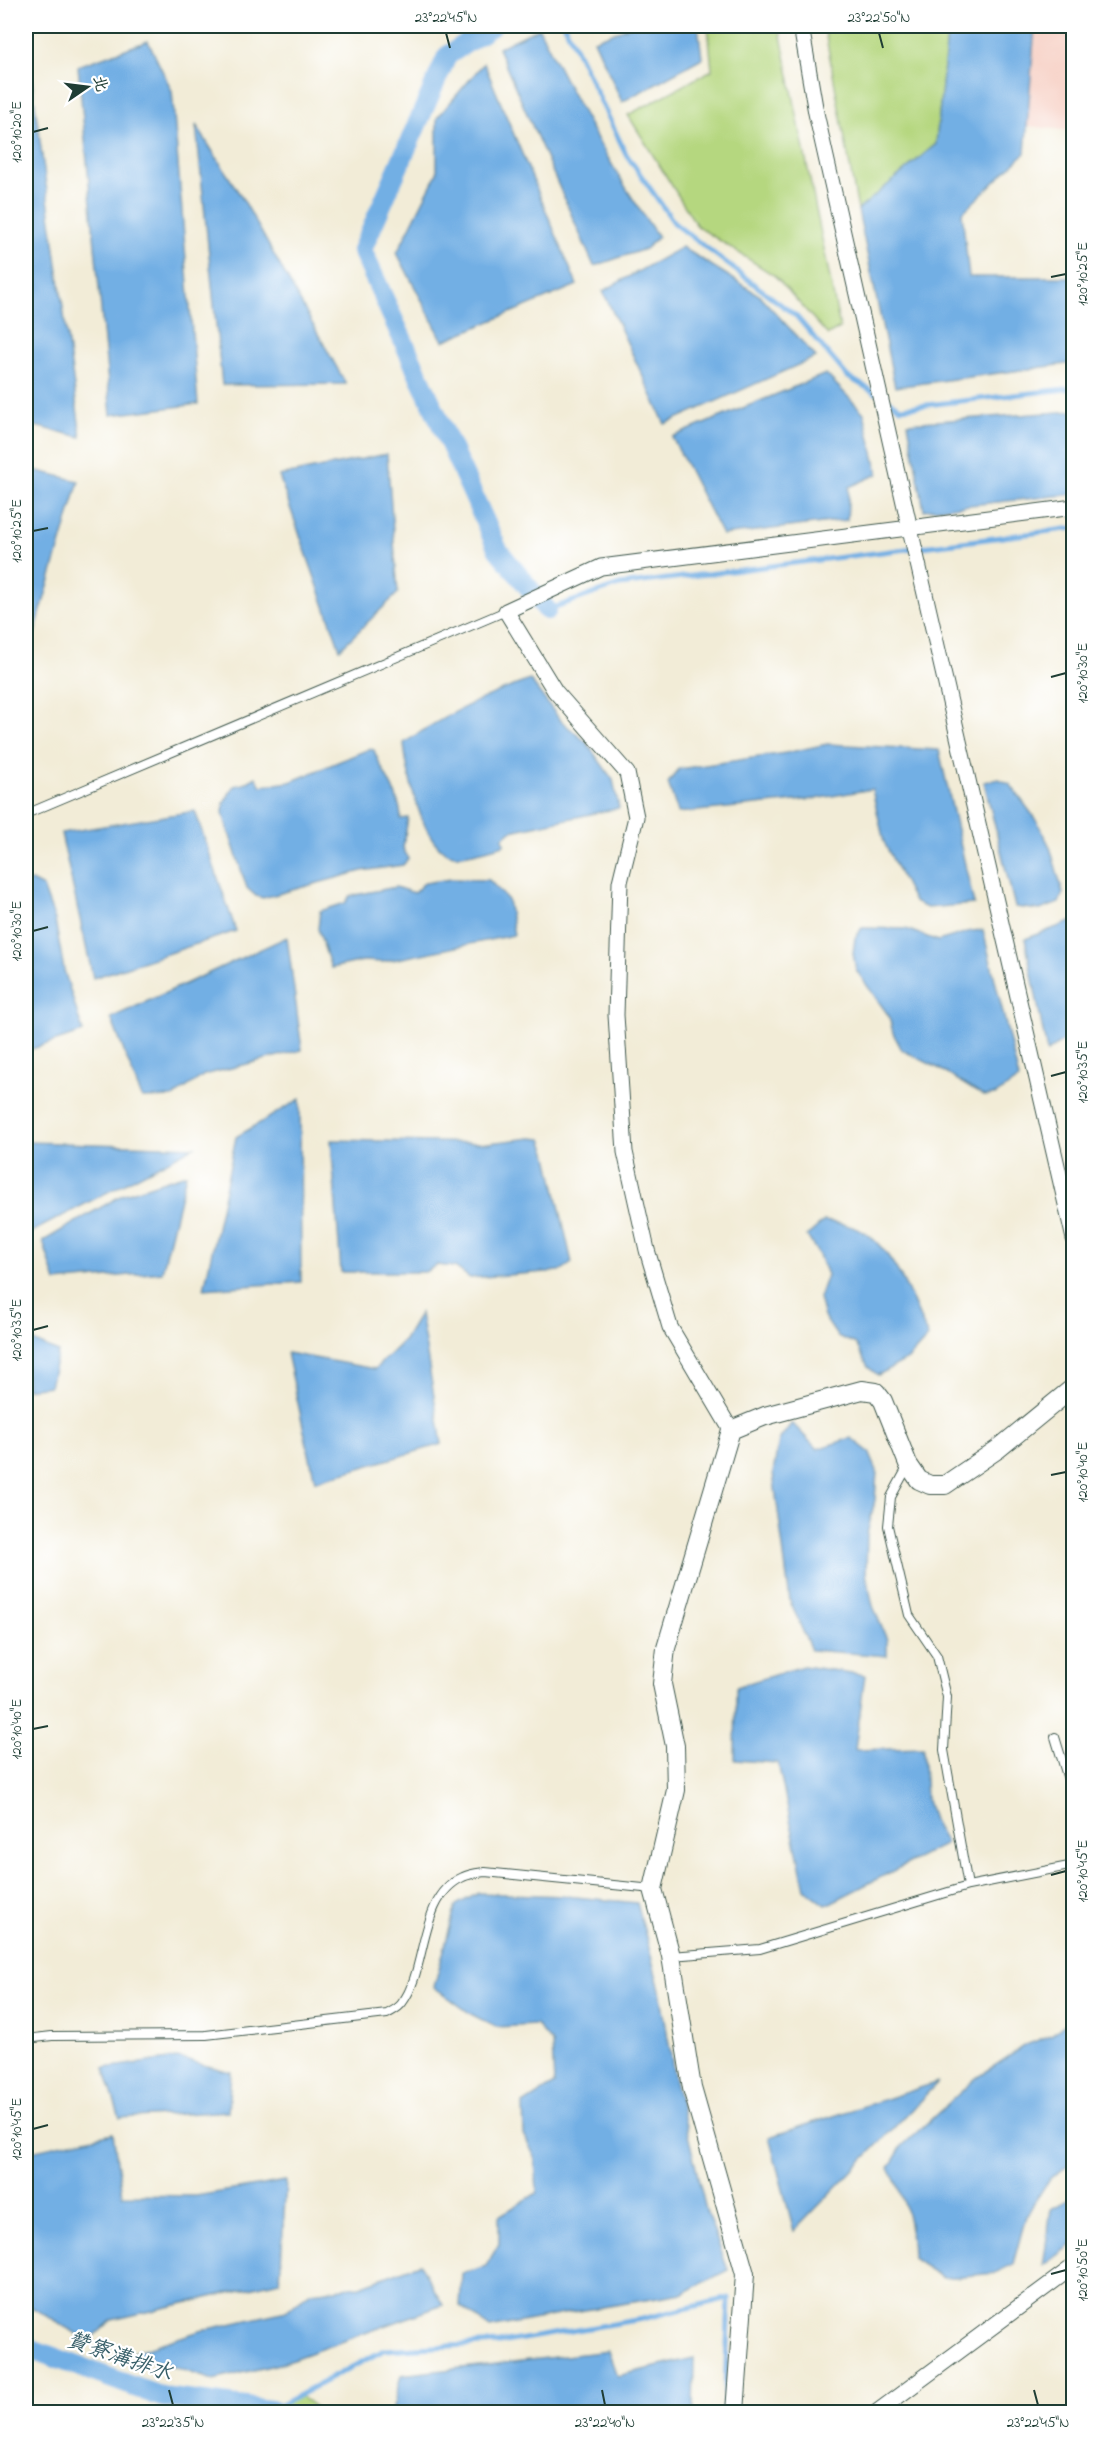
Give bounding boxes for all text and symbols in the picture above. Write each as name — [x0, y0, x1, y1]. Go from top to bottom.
text: 23°22'45"N — [415, 7, 477, 29]
text: 23°22'50"N — [848, 7, 910, 29]
north arrow — [57, 57, 117, 117]
text: 北 — [86, 73, 113, 95]
text: 120°10'20"E — [6, 101, 28, 163]
text: 120°10'25"E — [1072, 242, 1094, 306]
text: 120°10'25"E — [6, 499, 28, 563]
text: 120°10'30"E — [1072, 643, 1094, 703]
text: 120°10'30"E — [6, 901, 28, 961]
text: 120°10'35"E — [1072, 1041, 1094, 1103]
text: 120°10'35"E — [6, 1299, 28, 1361]
text: 120°10'40"E — [1072, 1442, 1094, 1502]
text: 120°10'40"E — [6, 1699, 28, 1759]
text: 120°10'45"E — [1072, 1840, 1094, 1902]
text: 120°10'45"E — [6, 2098, 28, 2160]
text: 120°10'50"E — [1072, 2238, 1094, 2302]
water label: 贊寮溝排水 — [62, 2325, 177, 2391]
text: 23°22'35"N — [142, 2412, 204, 2434]
text: 23°22'40"N — [575, 2412, 635, 2434]
text: 23°22'45"N — [1007, 2412, 1069, 2434]

